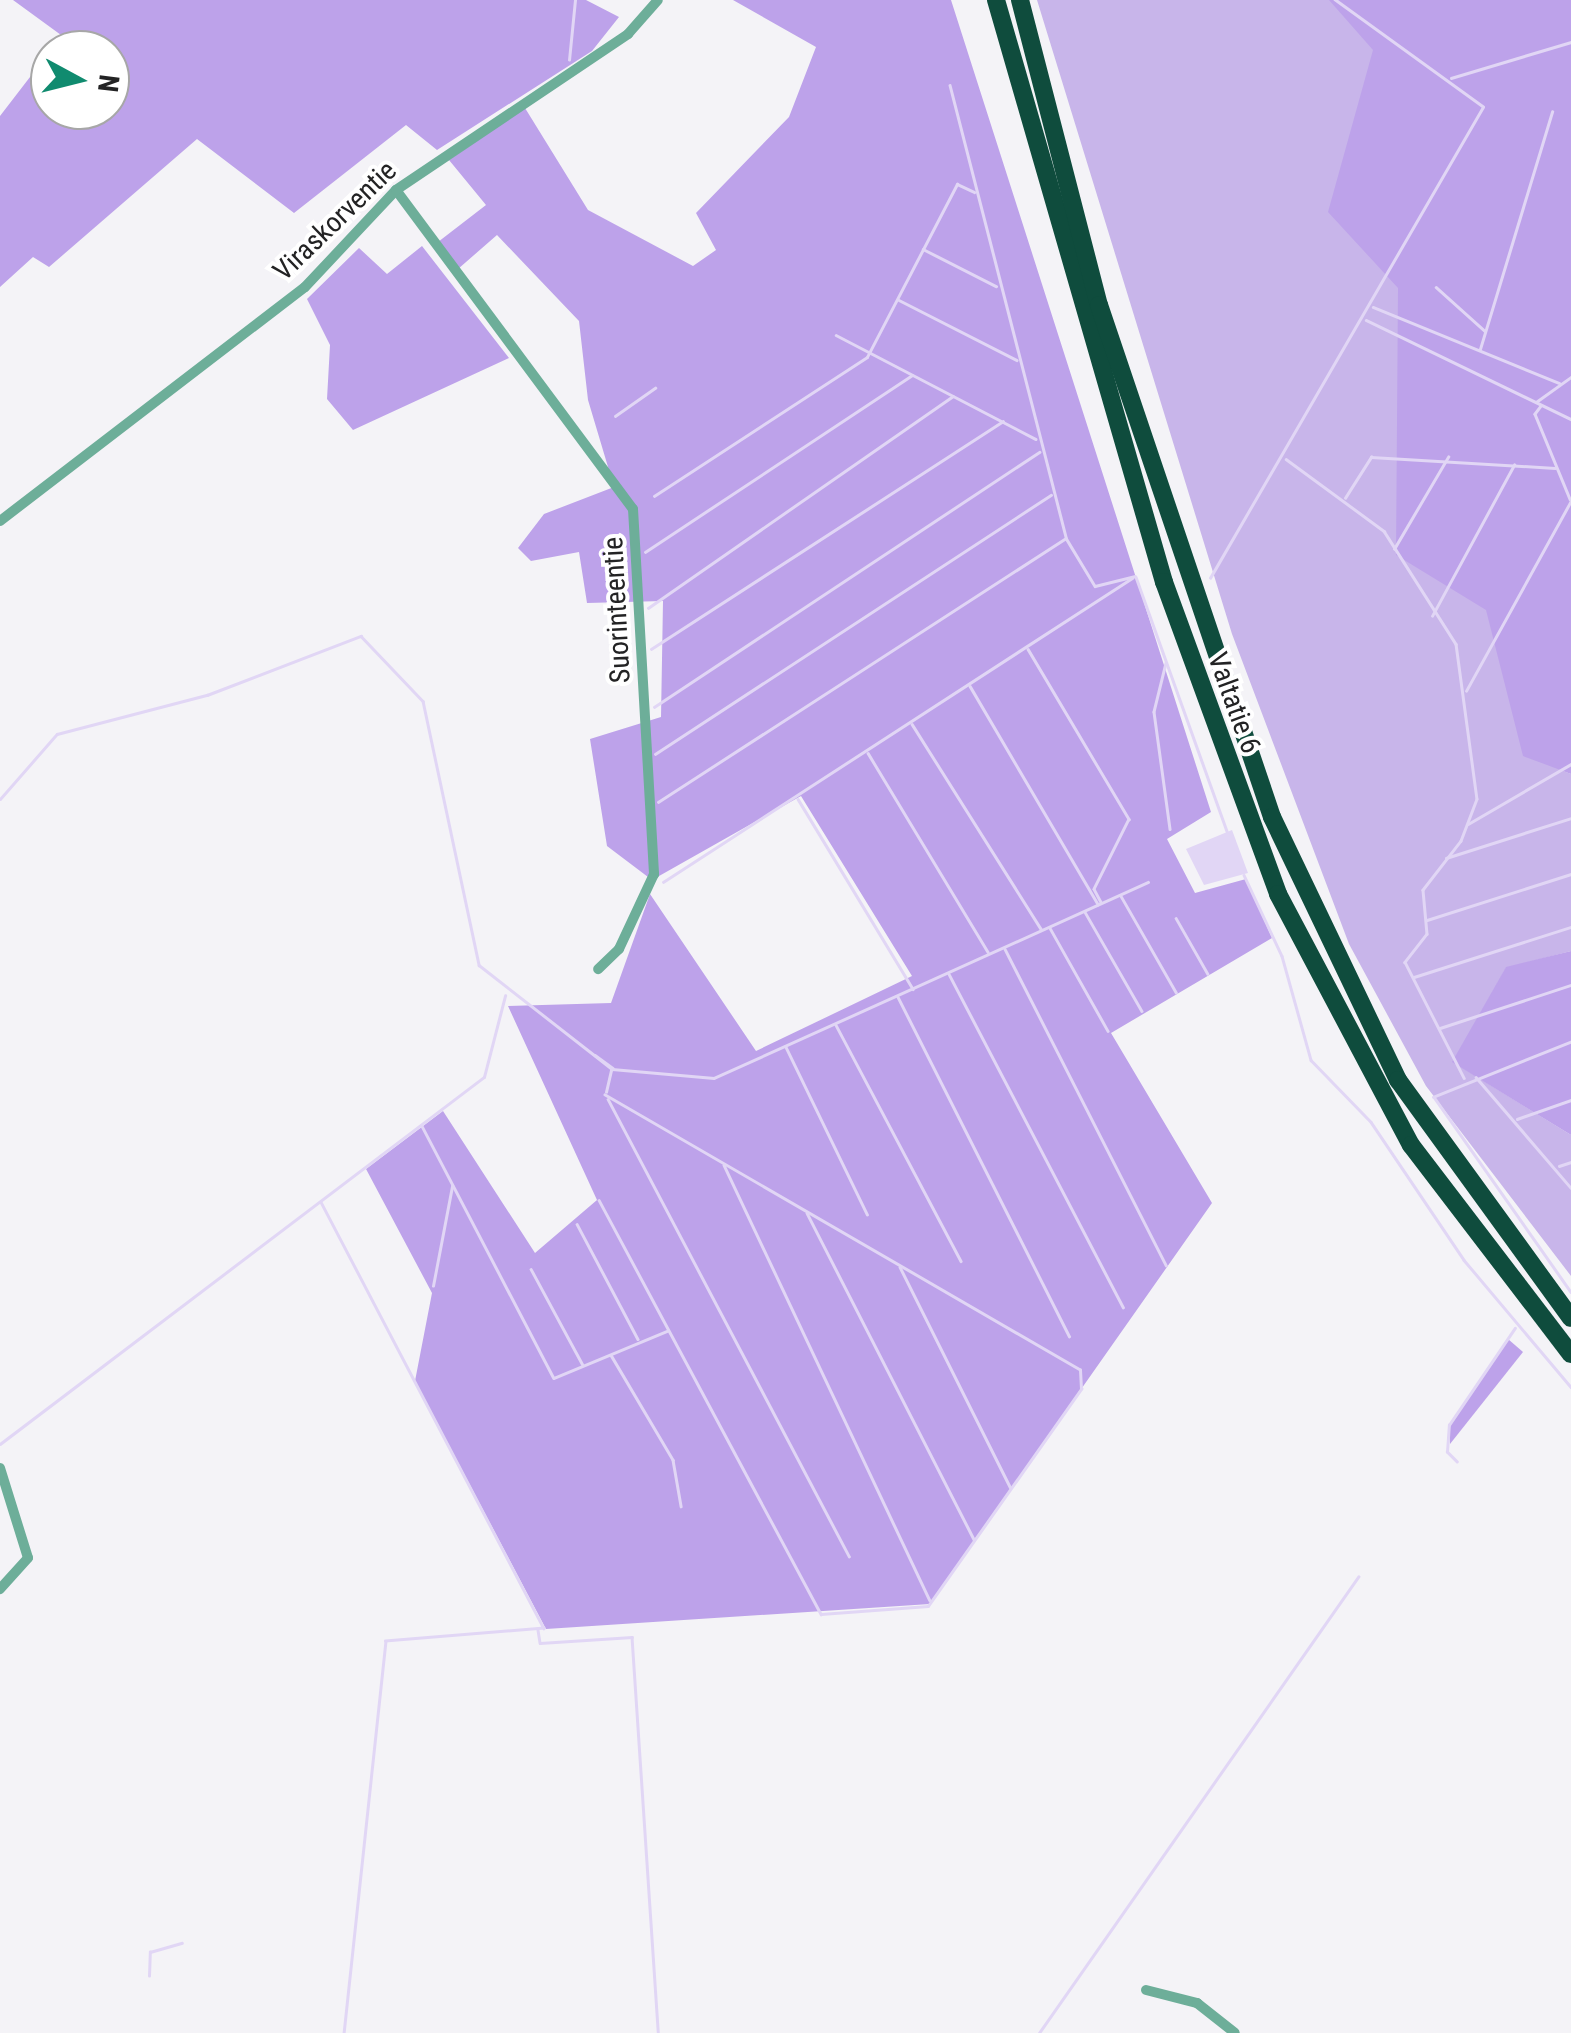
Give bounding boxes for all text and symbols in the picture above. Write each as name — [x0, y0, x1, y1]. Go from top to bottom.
north arrow — [30, 30, 130, 130]
text: N — [91, 73, 126, 94]
street label: Viraskorventie — [266, 154, 404, 288]
street label: Suorinteentie — [596, 536, 638, 684]
street label: Valtatie 6 — [1200, 648, 1268, 758]

